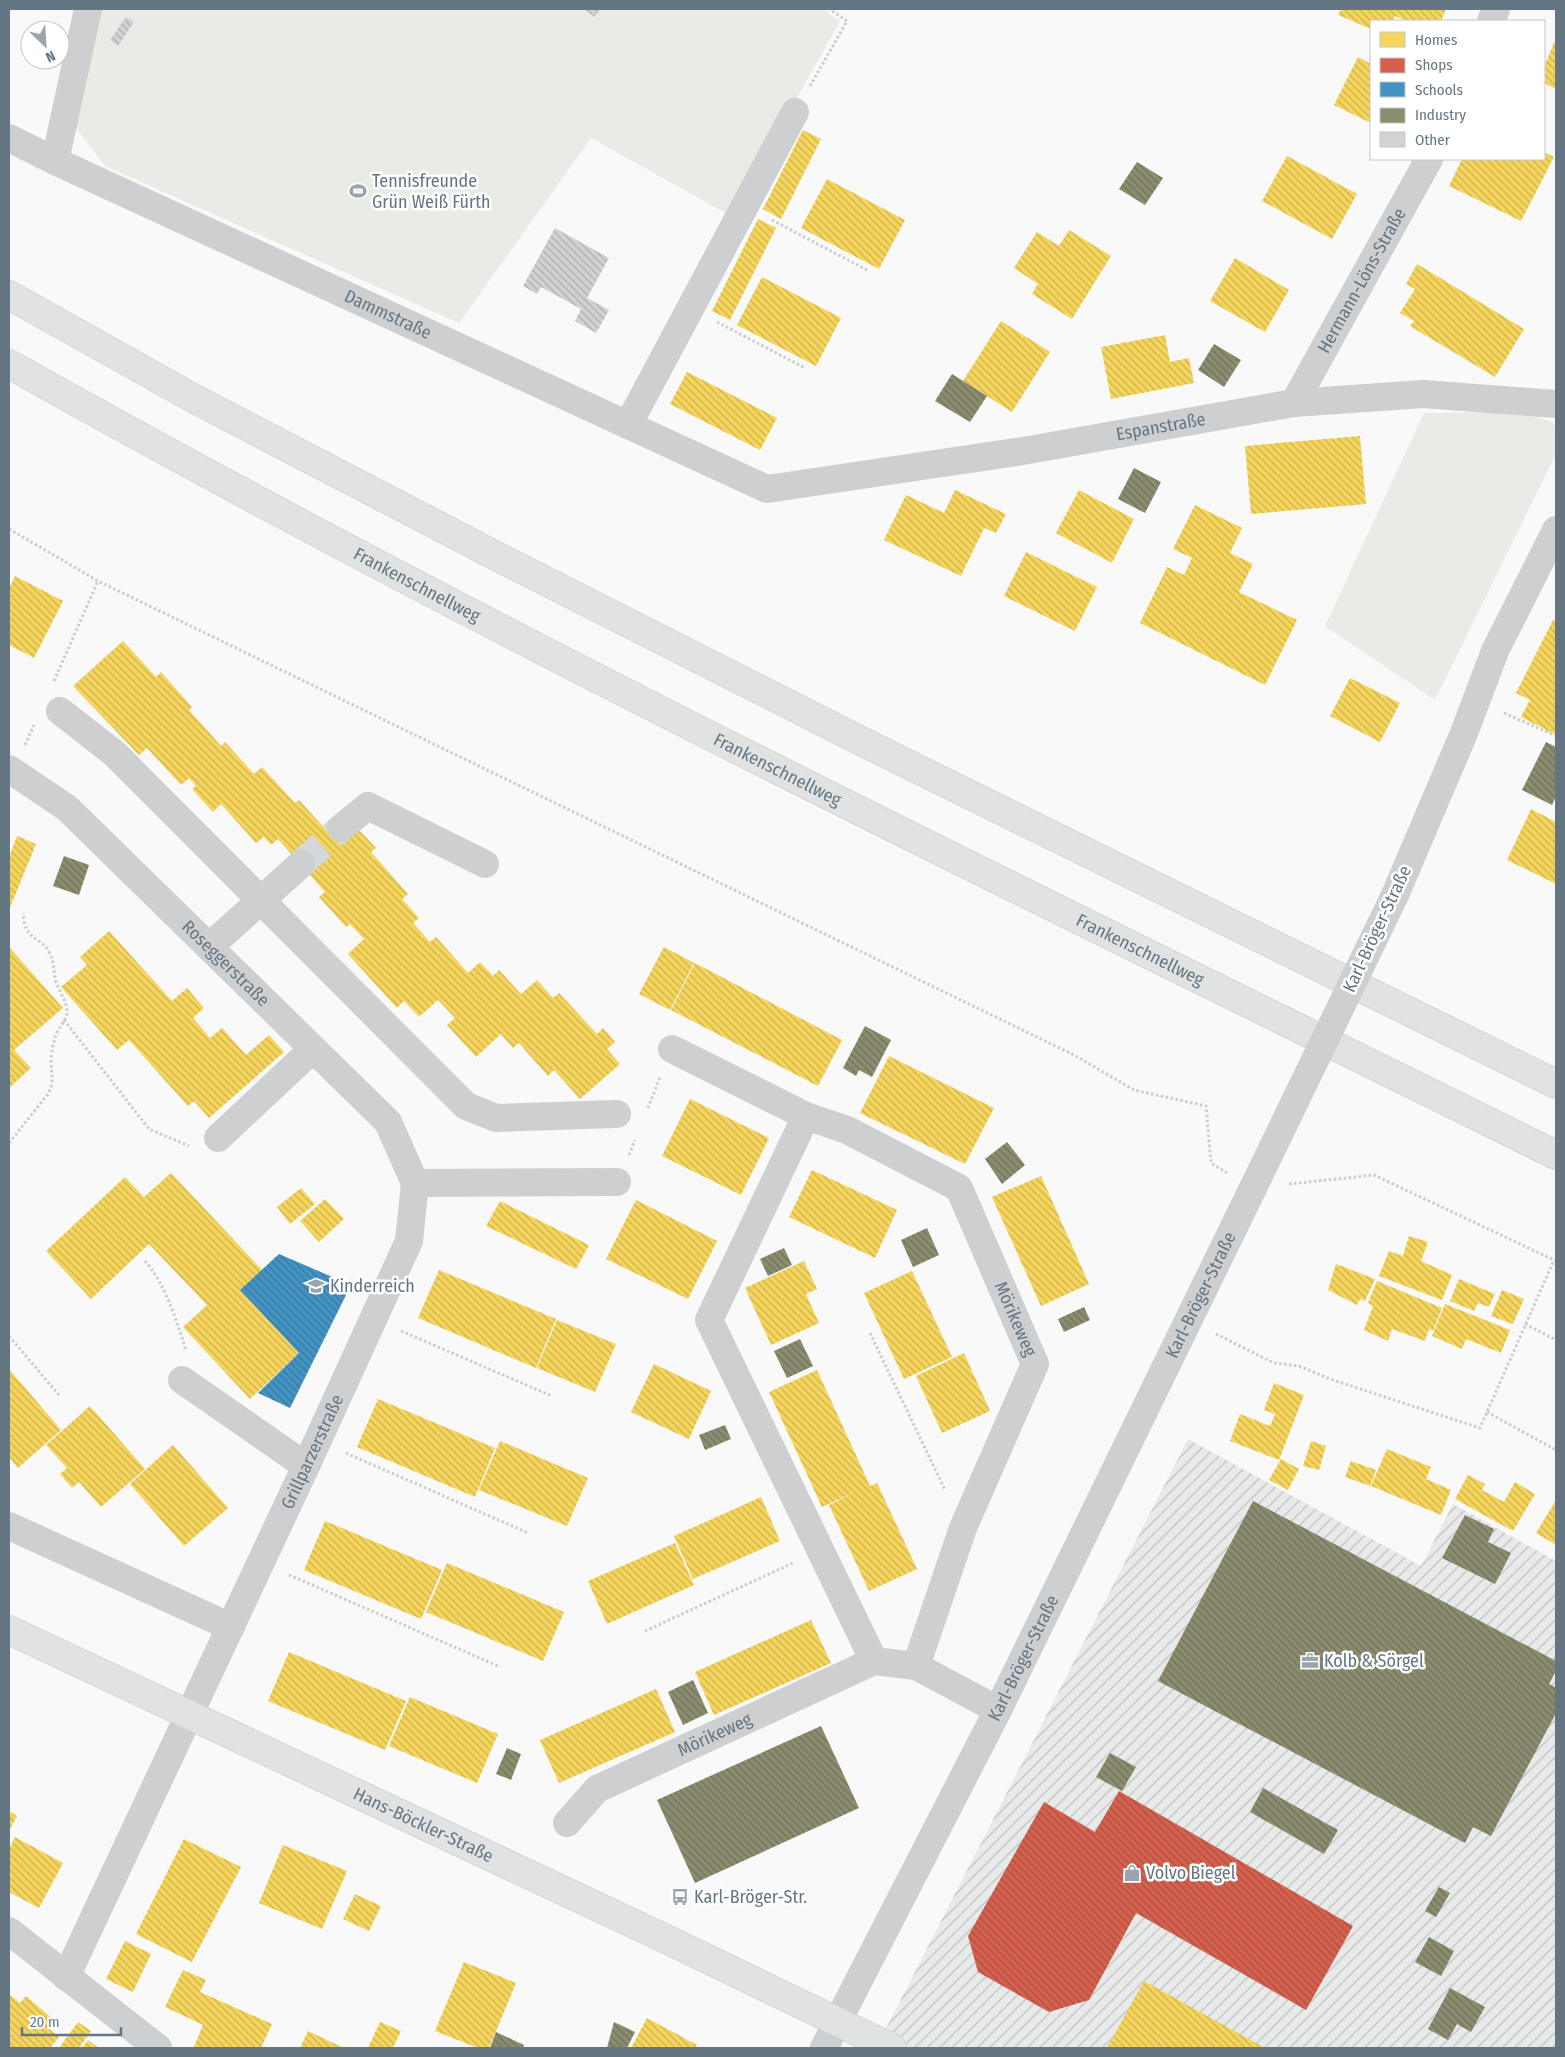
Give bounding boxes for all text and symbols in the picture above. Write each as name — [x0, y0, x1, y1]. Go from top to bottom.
north arrow — [20, 20, 70, 70]
legend — [1370, 20, 1545, 160]
text: Homes — [1415, 31, 1457, 49]
text: N — [43, 47, 58, 66]
text: Shops — [1415, 56, 1453, 74]
text: Schools — [1415, 81, 1463, 99]
text: Industry — [1415, 106, 1466, 124]
text: Other — [1415, 131, 1451, 149]
place label: Tennisfreunde Grün Weiß Fürth — [372, 170, 491, 213]
sports icon: Tennisfreunde Grün Weiß Fürth — [348, 181, 368, 201]
street label: Hermann-Löns-Straße — [1313, 204, 1411, 357]
street label: Dammstraße — [341, 285, 435, 344]
street label: Espanstraße — [1114, 408, 1207, 445]
street label: Frankenschnellweg — [350, 543, 485, 627]
street label: Frankenschnellweg — [710, 728, 845, 811]
street label: Karl-Bröger-Straße — [1338, 862, 1416, 996]
street label: Frankenschnellweg — [1072, 909, 1208, 991]
street label: Roseggerstraße — [177, 916, 274, 1011]
street label: Karl-Bröger-Straße — [1161, 1228, 1241, 1362]
place label: Kinderreich — [330, 1275, 415, 1297]
school or university icon: Kinderreich — [306, 1276, 326, 1296]
street label: Mörikeweg — [990, 1278, 1042, 1360]
street label: Grillparzerstraße — [276, 1391, 348, 1513]
street label: Karl-Bröger-Straße — [983, 1591, 1064, 1725]
place label: Kolb & Sörgel — [1324, 1650, 1424, 1672]
office icon: Kolb & Sörgel — [1300, 1651, 1320, 1671]
street label: Mörikeweg — [674, 1708, 756, 1761]
street label: Hans-Böckler-Straße — [350, 1783, 497, 1867]
place label: Volvo Biegel — [1146, 1862, 1236, 1884]
shop icon: Volvo Biegel — [1122, 1863, 1142, 1883]
place label: Karl-Bröger-Str. — [694, 1886, 807, 1908]
bus stop icon: Karl-Bröger-Str. — [670, 1887, 690, 1907]
scale bar — [22, 2004, 121, 2036]
text: 20 m — [30, 2013, 60, 2031]

